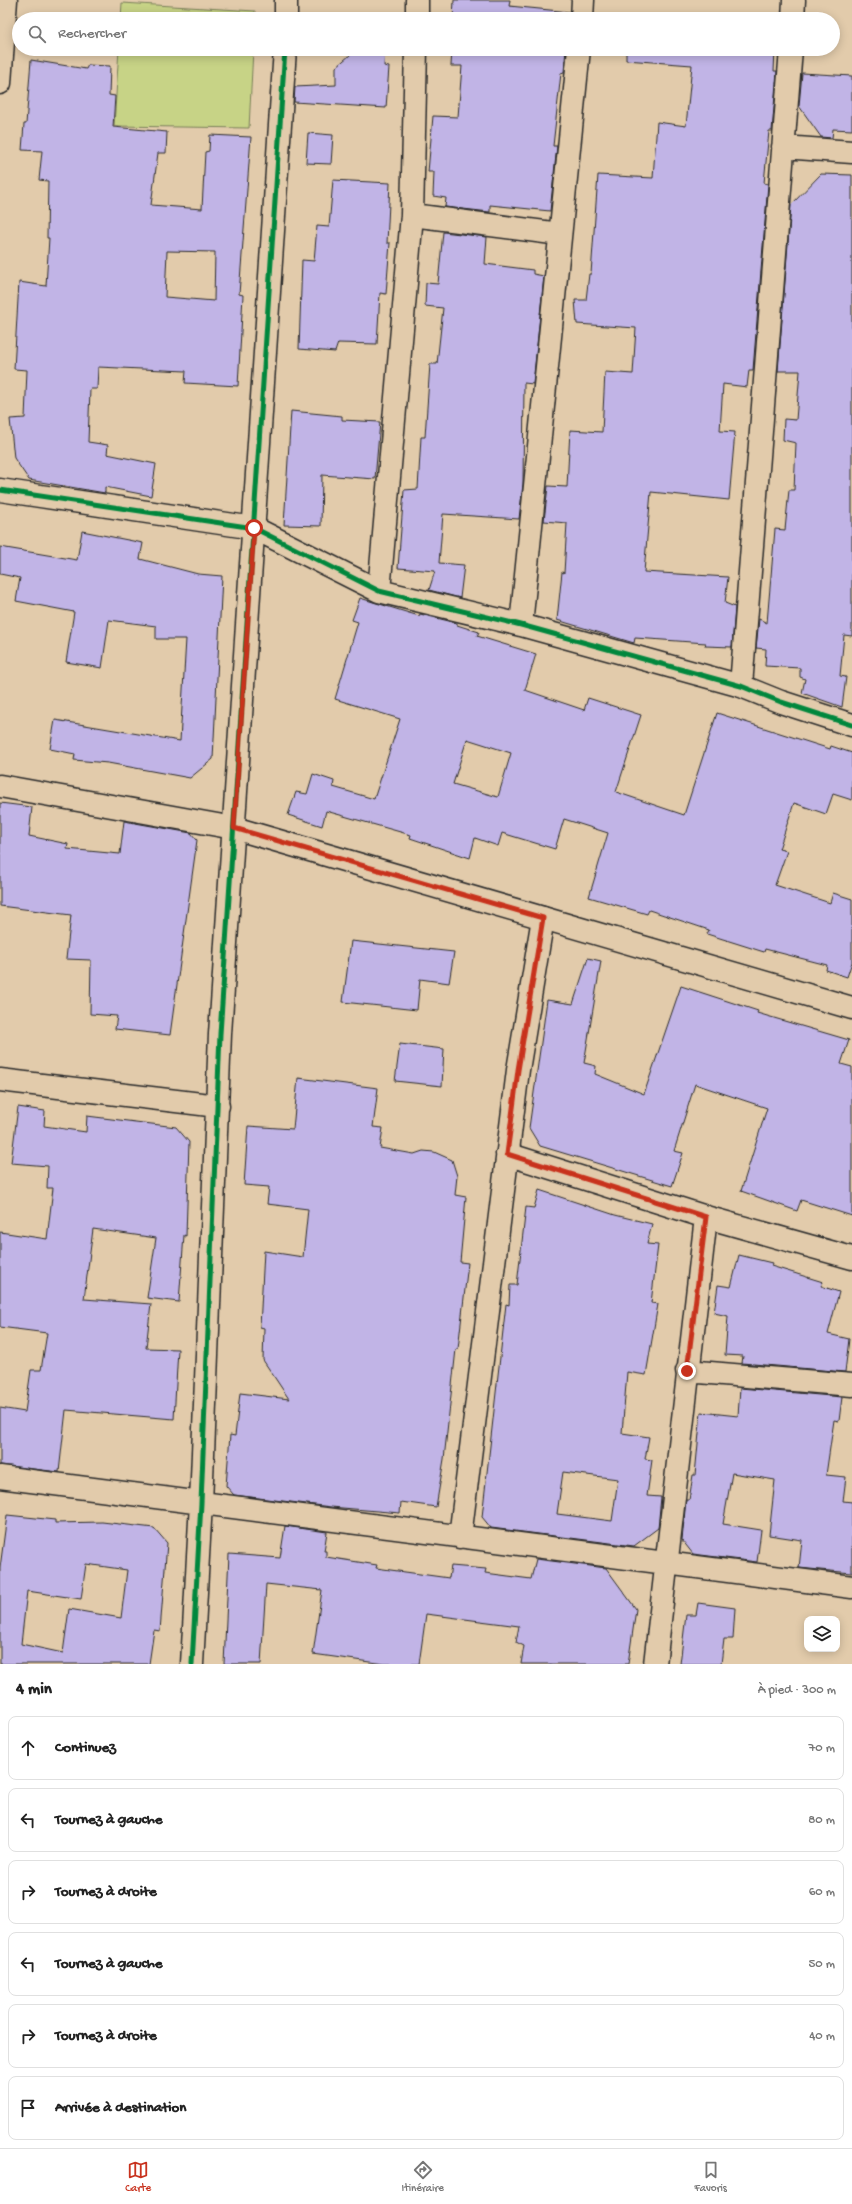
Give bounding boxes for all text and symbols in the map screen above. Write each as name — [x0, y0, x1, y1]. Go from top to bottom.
search box — [12, 12, 840, 56]
icon: search — [26, 23, 48, 45]
text: Rechercher — [58, 25, 126, 43]
route start — [245, 519, 263, 537]
route end — [678, 1362, 696, 1380]
map controls — [804, 1616, 840, 1652]
button: layers — [804, 1616, 840, 1652]
text: 4 min — [16, 1680, 52, 1700]
text: À pied · 300 m — [758, 1683, 836, 1698]
icon: ahead — [17, 1737, 39, 1759]
text: Continuez — [55, 1739, 116, 1757]
text: 70 m — [809, 1741, 835, 1756]
icon: left — [17, 1809, 39, 1831]
text: Tournez à gauche — [55, 1811, 163, 1829]
text: 80 m — [808, 1813, 835, 1828]
icon: right — [17, 1881, 39, 1903]
text: Tournez à droite — [55, 1883, 157, 1901]
text: 60 m — [809, 1885, 835, 1900]
icon: left — [17, 1953, 39, 1975]
text: Tournez à gauche — [55, 1955, 163, 1973]
text: 50 m — [808, 1957, 835, 1972]
icon: right — [17, 2025, 39, 2047]
text: Tournez à droite — [55, 2027, 157, 2045]
text: 40 m — [809, 2029, 835, 2044]
icon: arrive — [17, 2097, 39, 2119]
text: Arrivée à destination — [55, 2099, 186, 2117]
tab: Carte — [125, 2159, 151, 2195]
tab: Itinéraire — [402, 2159, 444, 2195]
tab: Favoris — [694, 2159, 727, 2195]

